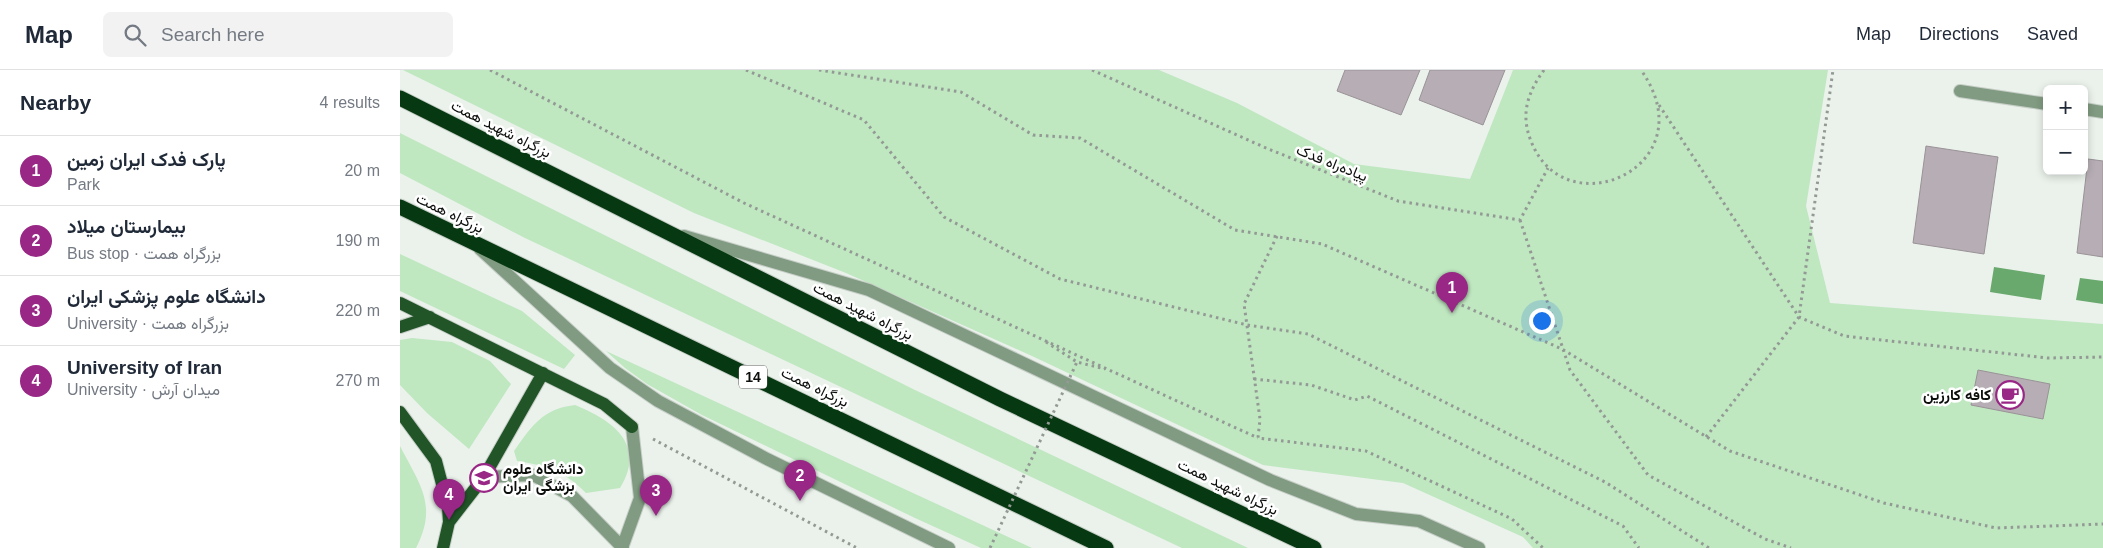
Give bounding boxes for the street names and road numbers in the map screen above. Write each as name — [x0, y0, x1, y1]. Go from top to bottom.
street label: بزرگراه شهید همت — [448, 96, 554, 162]
street label: پیاده‌راه فدک — [1293, 141, 1370, 186]
street label: بزرگراه همت — [413, 189, 487, 237]
street label: بزرگراه شهید همت — [810, 278, 916, 344]
street label: بزرگراه همت — [778, 363, 852, 411]
road number: 14 — [739, 366, 767, 388]
street label: بزرگراه شهید همت — [1175, 455, 1281, 519]

